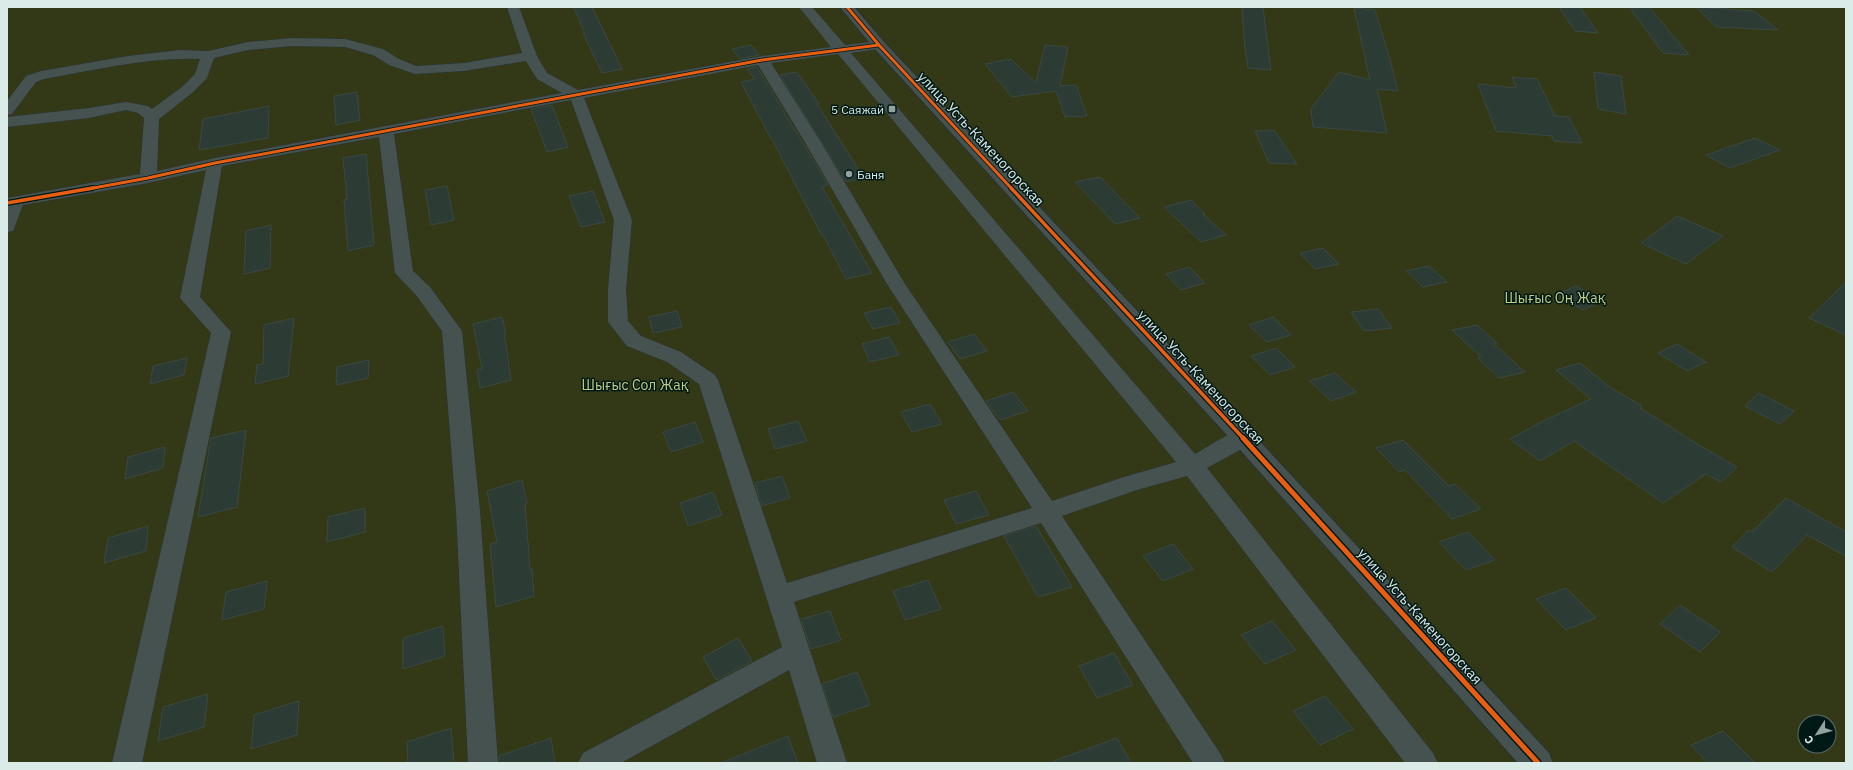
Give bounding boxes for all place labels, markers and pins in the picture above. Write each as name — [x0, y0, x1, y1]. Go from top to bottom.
place label: 5 Саяжай — [831, 102, 884, 117]
marker: 5 Саяжай — [887, 104, 897, 114]
place label: Баня — [857, 167, 885, 182]
marker: Баня — [844, 169, 854, 179]

